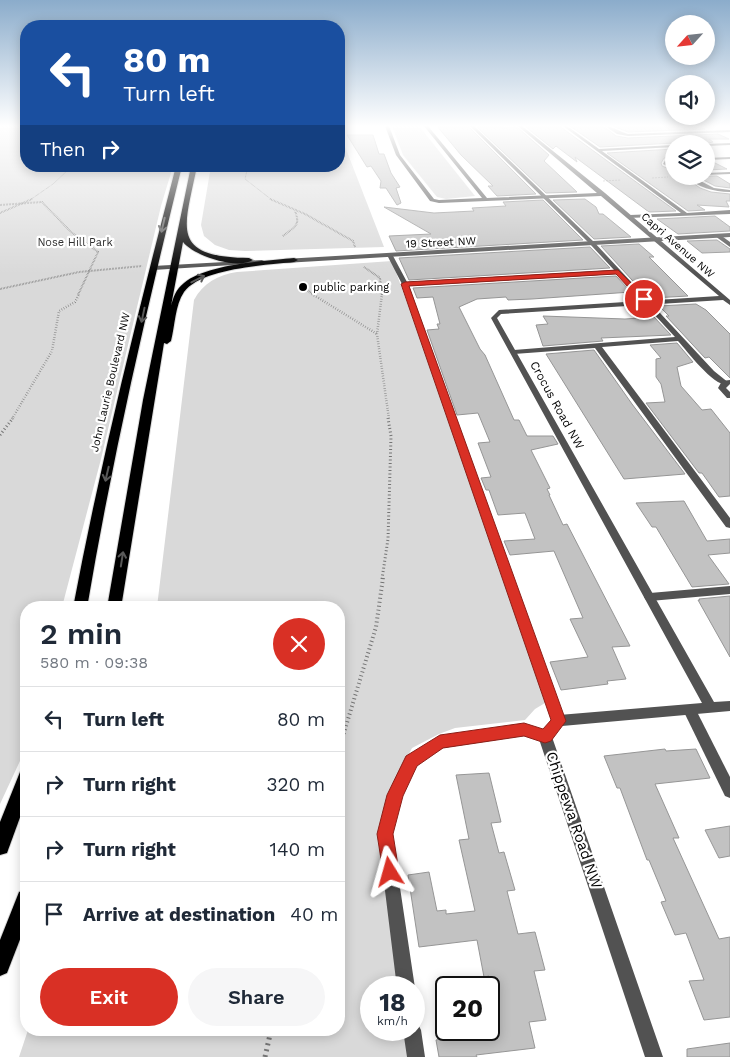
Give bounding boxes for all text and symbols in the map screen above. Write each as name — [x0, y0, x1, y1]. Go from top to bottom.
north arrow — [665, 15, 715, 65]
map controls — [665, 15, 715, 185]
text: 80 m — [123, 39, 210, 81]
icon: left — [40, 40, 105, 105]
button: sound — [665, 75, 715, 125]
text: Turn left — [123, 81, 215, 106]
icon: right — [96, 135, 124, 163]
button: layers — [665, 135, 715, 185]
text: Then — [40, 138, 86, 161]
street label: Capri Avenue NW — [638, 210, 717, 281]
one-way arrow — [158, 216, 167, 232]
street label: 19 Street NW — [406, 234, 477, 251]
park label: Nose Hill Park — [37, 236, 113, 249]
one-way arrow — [190, 273, 205, 283]
pin — [623, 278, 665, 320]
marker: public parking — [297, 281, 309, 293]
place label: public parking — [313, 281, 389, 294]
icon: arrive — [630, 285, 658, 313]
one-way arrow — [137, 307, 147, 323]
street label: John Laurie Boulevard NW — [88, 311, 133, 453]
street label: Crocus Road NW — [527, 359, 587, 452]
one-way arrow — [102, 465, 111, 481]
one-way arrow — [117, 552, 127, 568]
text: 2 min — [40, 616, 122, 651]
button: close — [273, 618, 325, 670]
text: 580 m · 09:38 — [40, 653, 148, 672]
icon: left — [40, 705, 68, 733]
text: Turn left — [83, 708, 164, 731]
text: 80 m — [277, 708, 325, 731]
street label: Chippewa Road NW — [542, 749, 606, 891]
icon: right — [40, 770, 68, 798]
text: Turn right — [83, 773, 176, 796]
text: 320 m — [266, 773, 325, 796]
icon: right — [40, 835, 68, 863]
text: Turn right — [83, 838, 176, 861]
text: 140 m — [270, 838, 325, 861]
position arrow — [363, 845, 415, 897]
icon: arrive — [40, 900, 68, 928]
text: Arrive at destination — [83, 903, 275, 926]
text: 40 m — [290, 903, 338, 926]
button: Exit — [40, 968, 178, 1026]
button: Share — [188, 968, 325, 1026]
speed limit sign: 20 — [435, 976, 500, 1041]
text: 18 — [379, 988, 406, 1017]
text: km/h — [377, 1014, 408, 1028]

